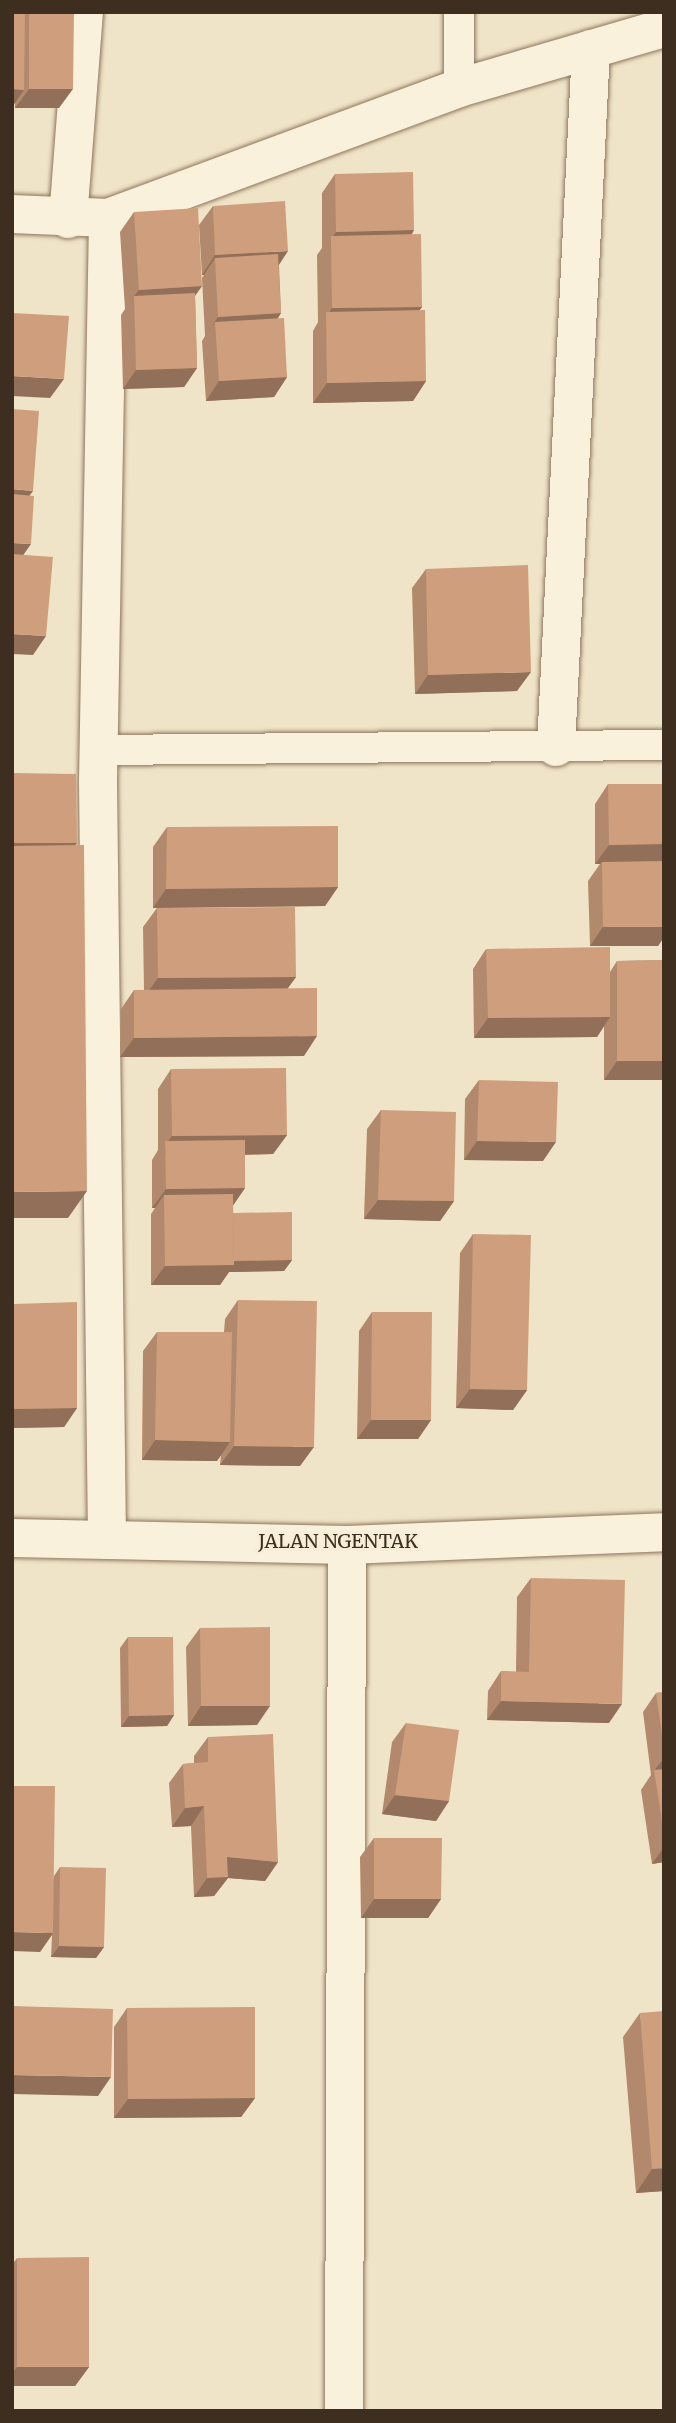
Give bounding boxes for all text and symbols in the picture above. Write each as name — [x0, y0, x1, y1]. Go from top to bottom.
street label: JALAN NGENTAK — [258, 1531, 418, 1553]

